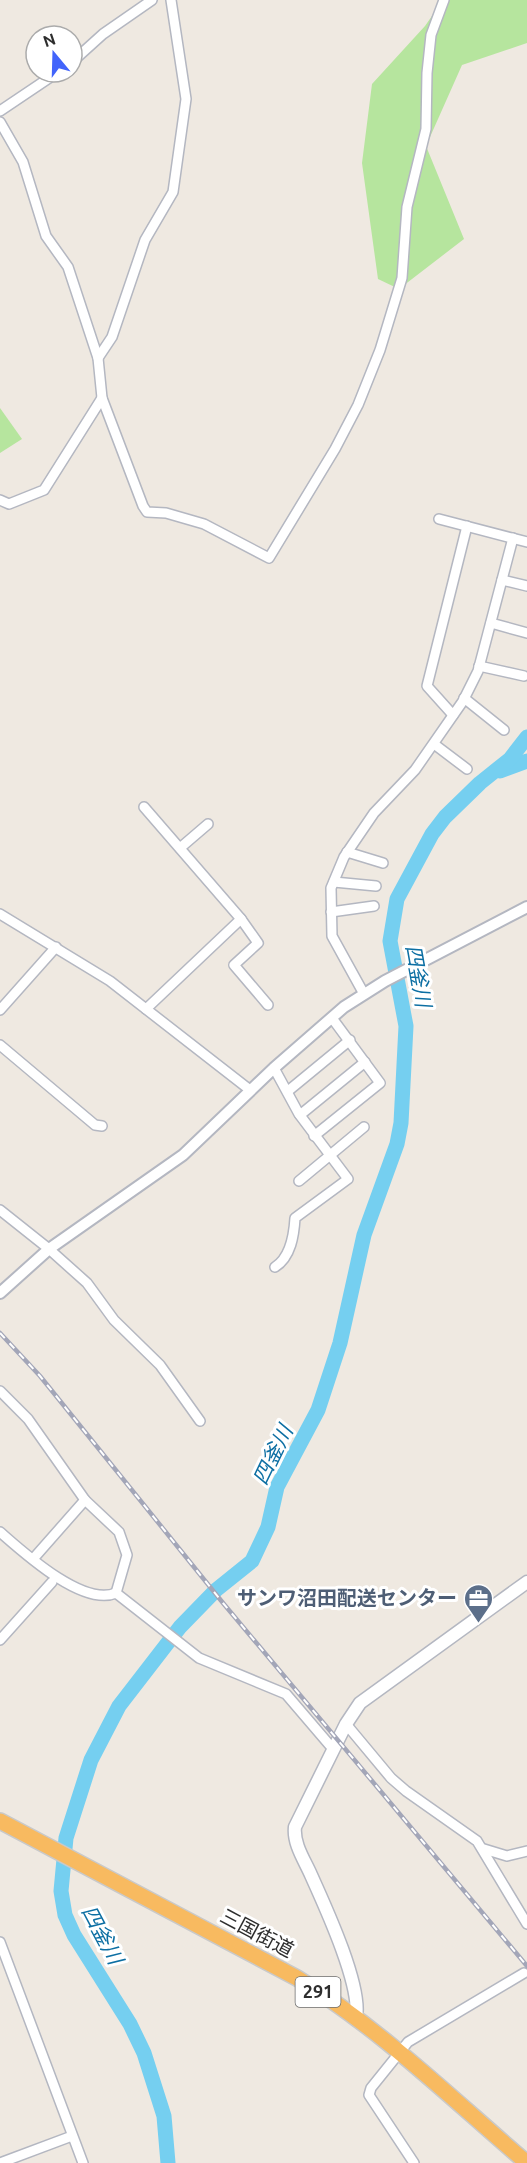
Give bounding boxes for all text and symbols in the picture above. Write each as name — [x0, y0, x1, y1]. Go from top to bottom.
north arrow — [24, 24, 84, 84]
text: N — [41, 29, 58, 50]
water label: 四釜川 — [402, 943, 437, 1011]
water label: 四釜川 — [248, 1419, 298, 1488]
office icon: サンワ沼田配送センター — [462, 1582, 494, 1624]
place label: サンワ沼田配送センター — [237, 1586, 457, 1609]
water label: 四釜川 — [77, 1901, 129, 1970]
street label: 三国街道 — [217, 1904, 298, 1961]
road number: 291 — [296, 1977, 340, 2007]

